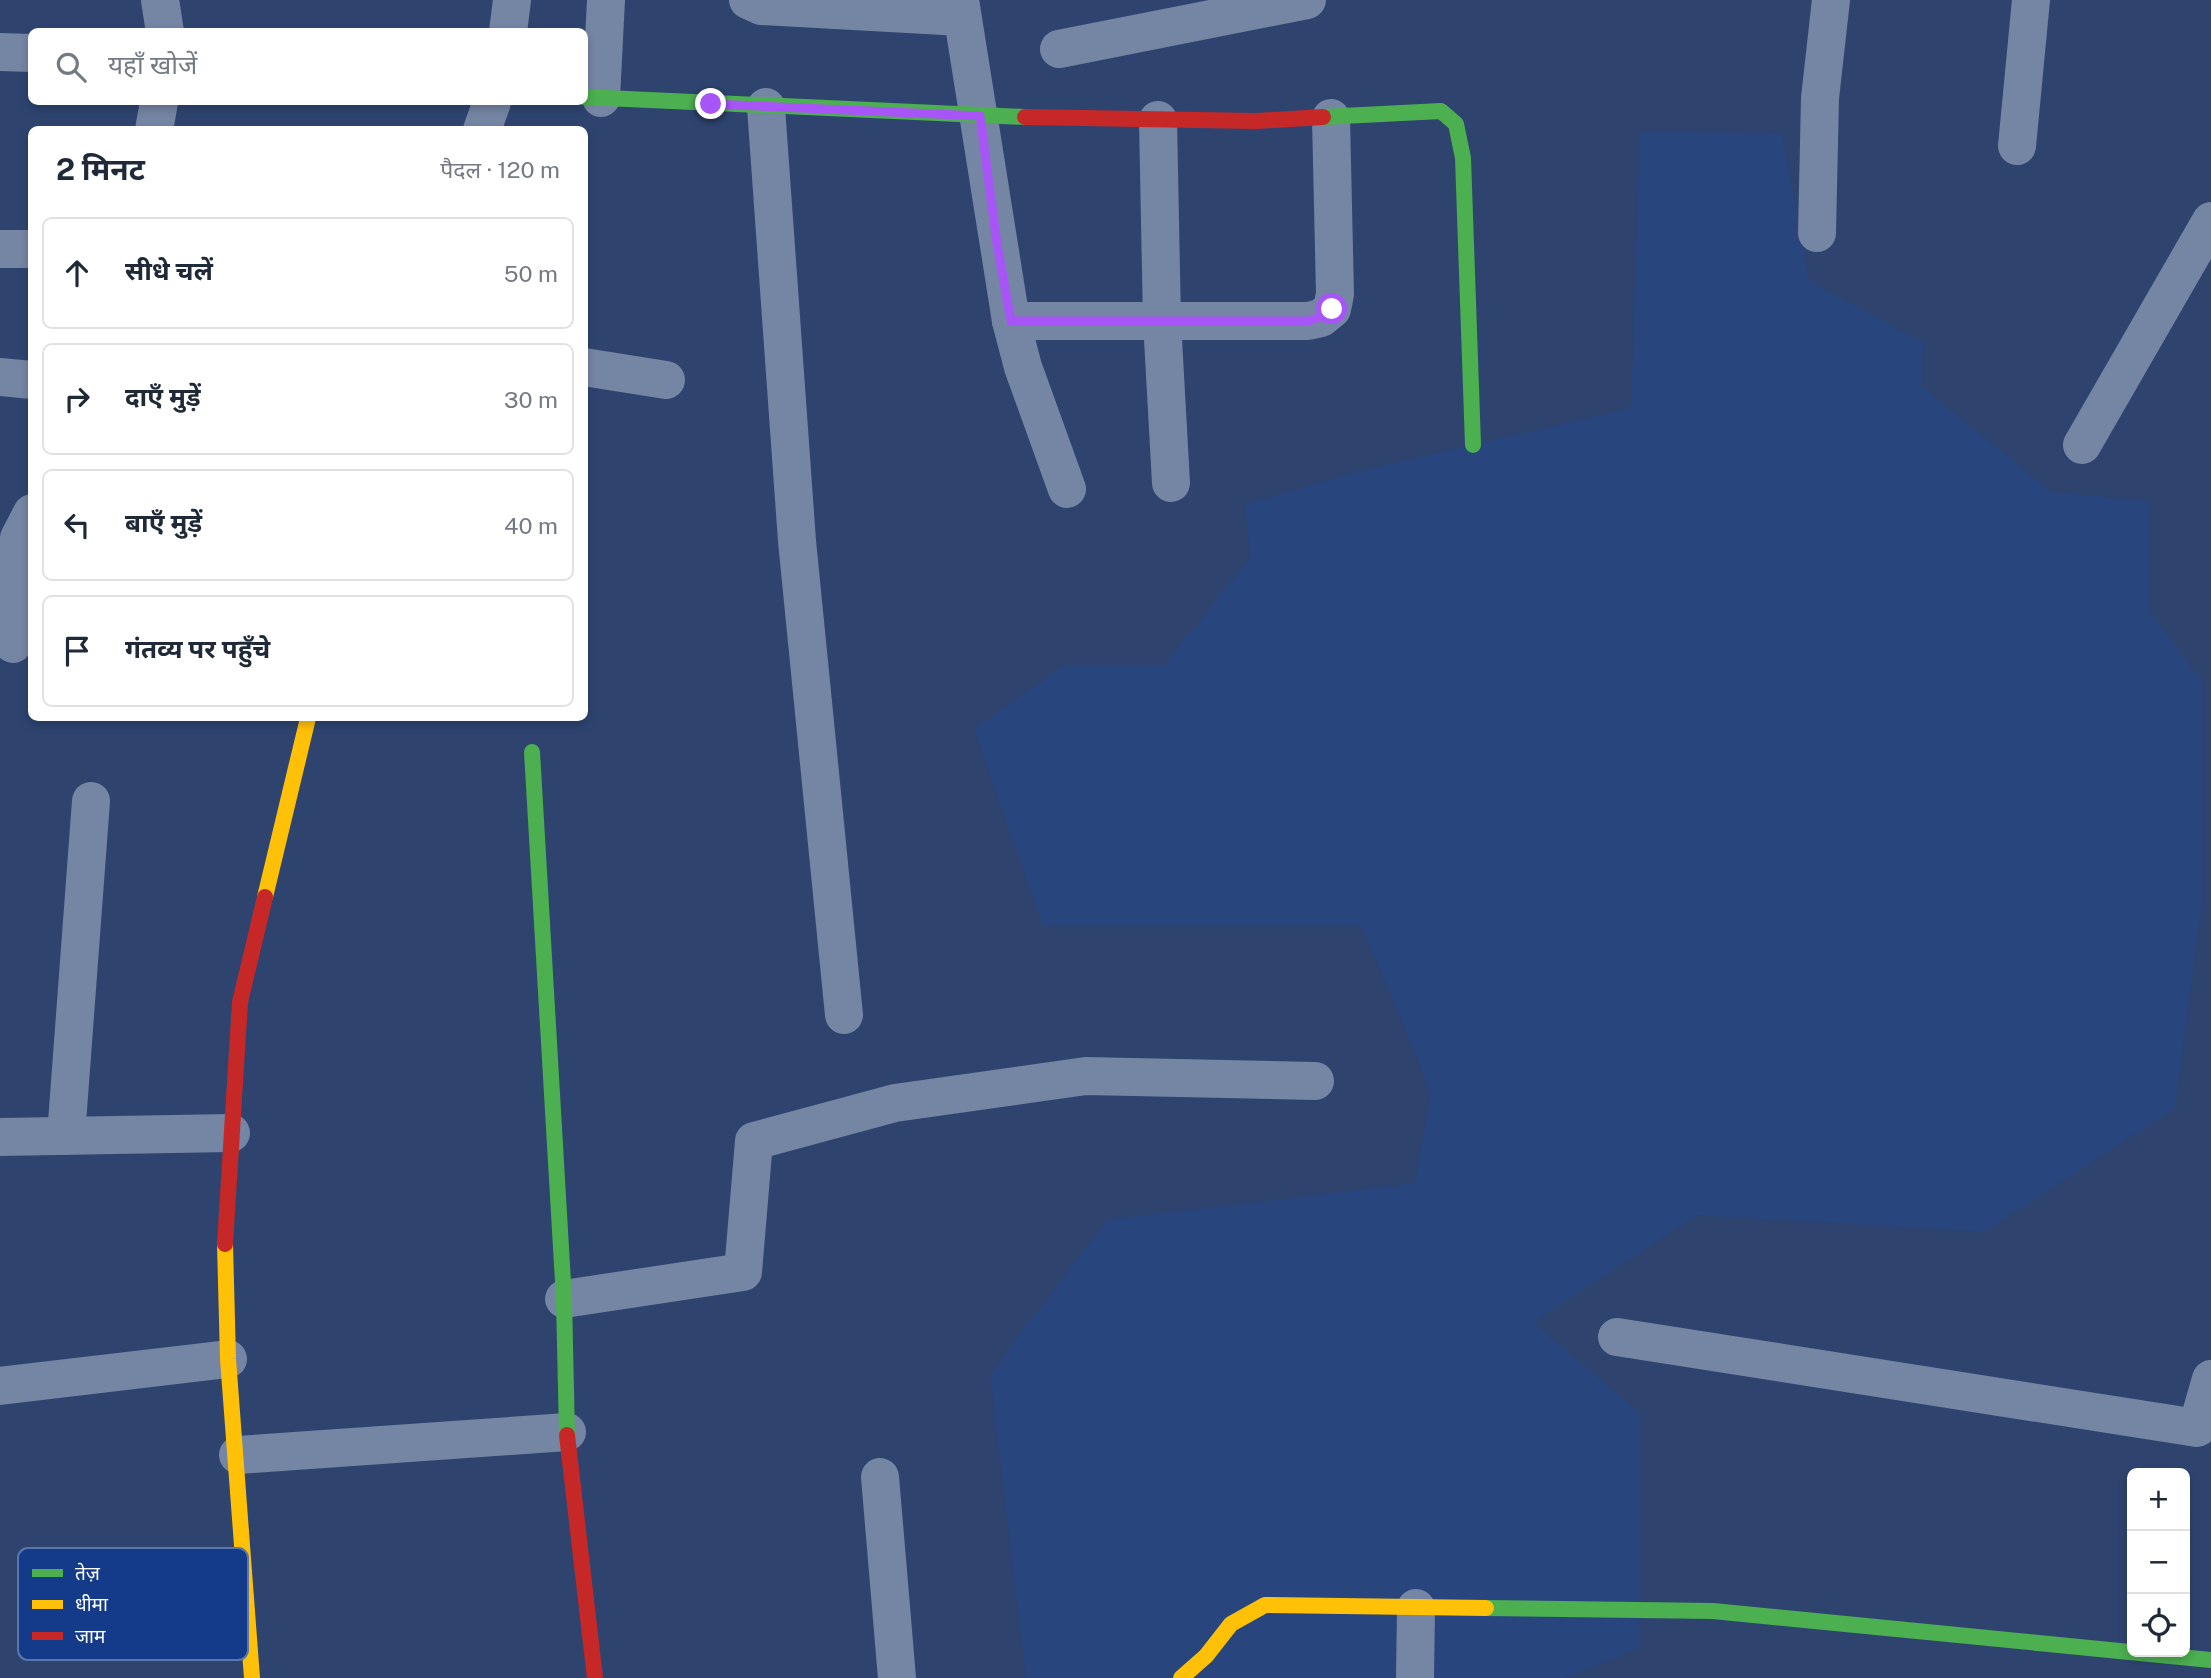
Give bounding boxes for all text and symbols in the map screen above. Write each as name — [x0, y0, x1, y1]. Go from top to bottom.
search box — [28, 28, 588, 105]
icon: search — [52, 48, 90, 86]
text: यहाँ खोजें — [108, 49, 197, 80]
route end — [695, 88, 726, 119]
text: 2 मिनट — [56, 151, 145, 187]
text: पैदल · 120 m — [440, 156, 560, 183]
icon: ahead — [58, 254, 96, 292]
text: सीधे चलें — [125, 255, 213, 286]
text: 50 m — [504, 260, 558, 287]
route start — [1316, 293, 1347, 324]
icon: right — [58, 380, 96, 418]
text: दाएँ मुड़ें — [125, 381, 201, 412]
text: 30 m — [504, 386, 558, 413]
icon: left — [58, 506, 96, 544]
text: बाएँ मुड़ें — [125, 507, 202, 538]
text: 40 m — [504, 512, 558, 539]
icon: arrive — [58, 632, 96, 670]
text: गंतव्य पर पहुँचे — [125, 633, 270, 664]
map controls — [2127, 1468, 2190, 1657]
button: + — [2127, 1468, 2190, 1531]
button: − — [2127, 1531, 2190, 1594]
legend — [18, 1548, 248, 1660]
text: तेज़ — [75, 1562, 101, 1584]
text: धीमा — [75, 1593, 109, 1615]
button: locate — [2127, 1594, 2190, 1657]
text: जाम — [75, 1625, 106, 1647]

